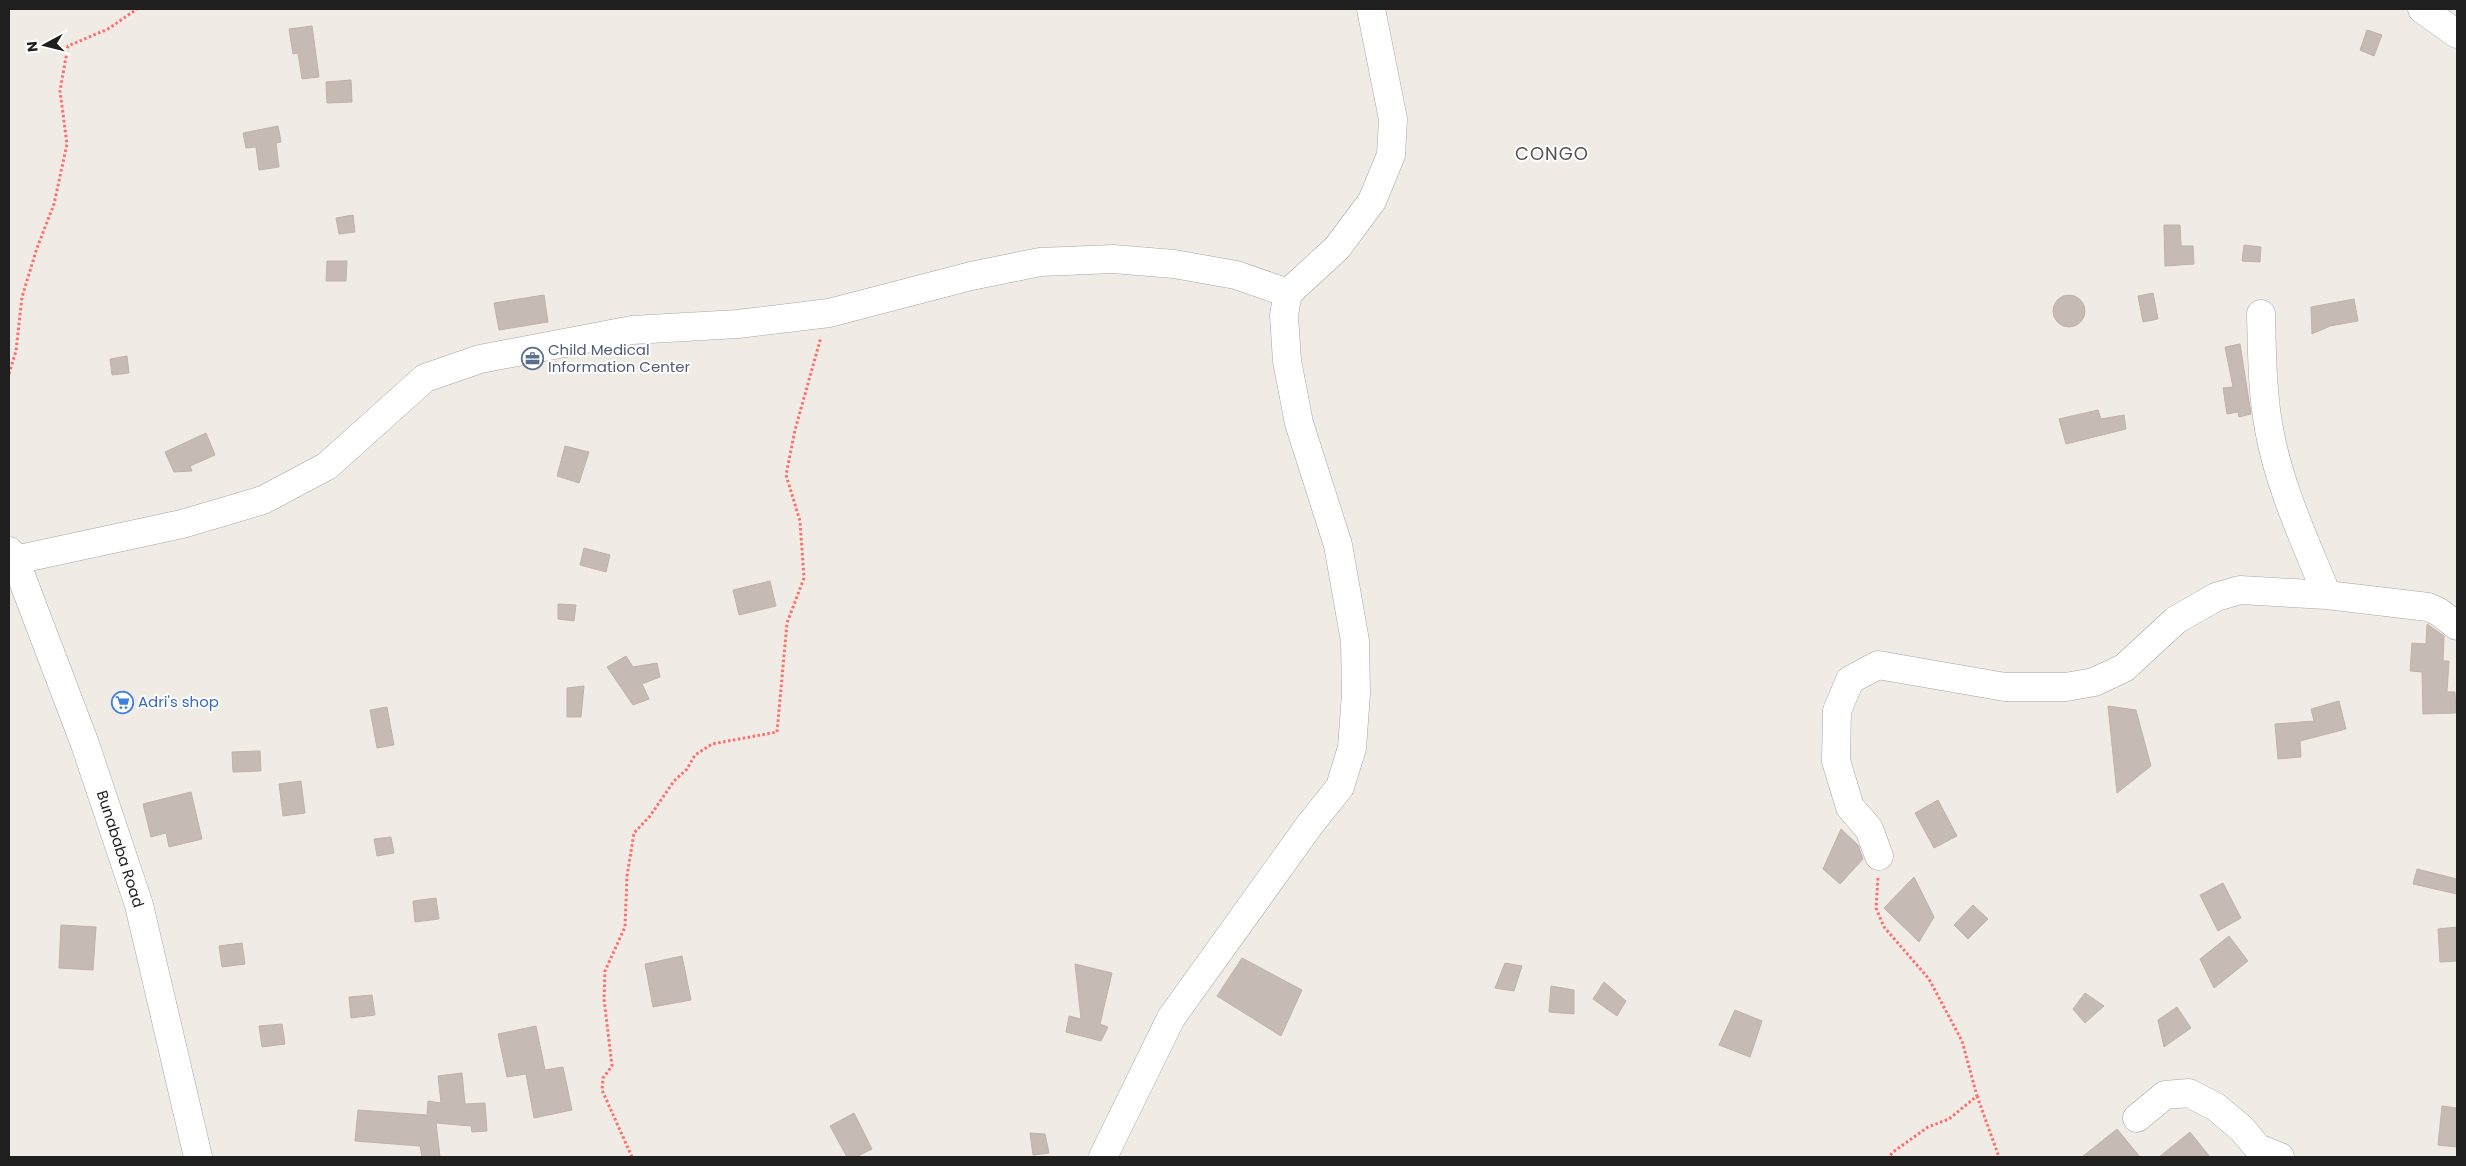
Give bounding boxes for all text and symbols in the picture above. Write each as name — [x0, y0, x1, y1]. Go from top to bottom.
north arrow — [20, 20, 70, 70]
text: N — [22, 40, 43, 53]
district label: CONGO — [1515, 141, 1589, 166]
place label: Child Medical Information Center — [548, 339, 691, 377]
office icon: Child Medical Information Center — [520, 347, 544, 371]
supermarket icon: Adri's shop — [110, 690, 134, 714]
place label: Adri's shop — [138, 691, 219, 712]
street label: Bunababa Road — [92, 788, 149, 910]

